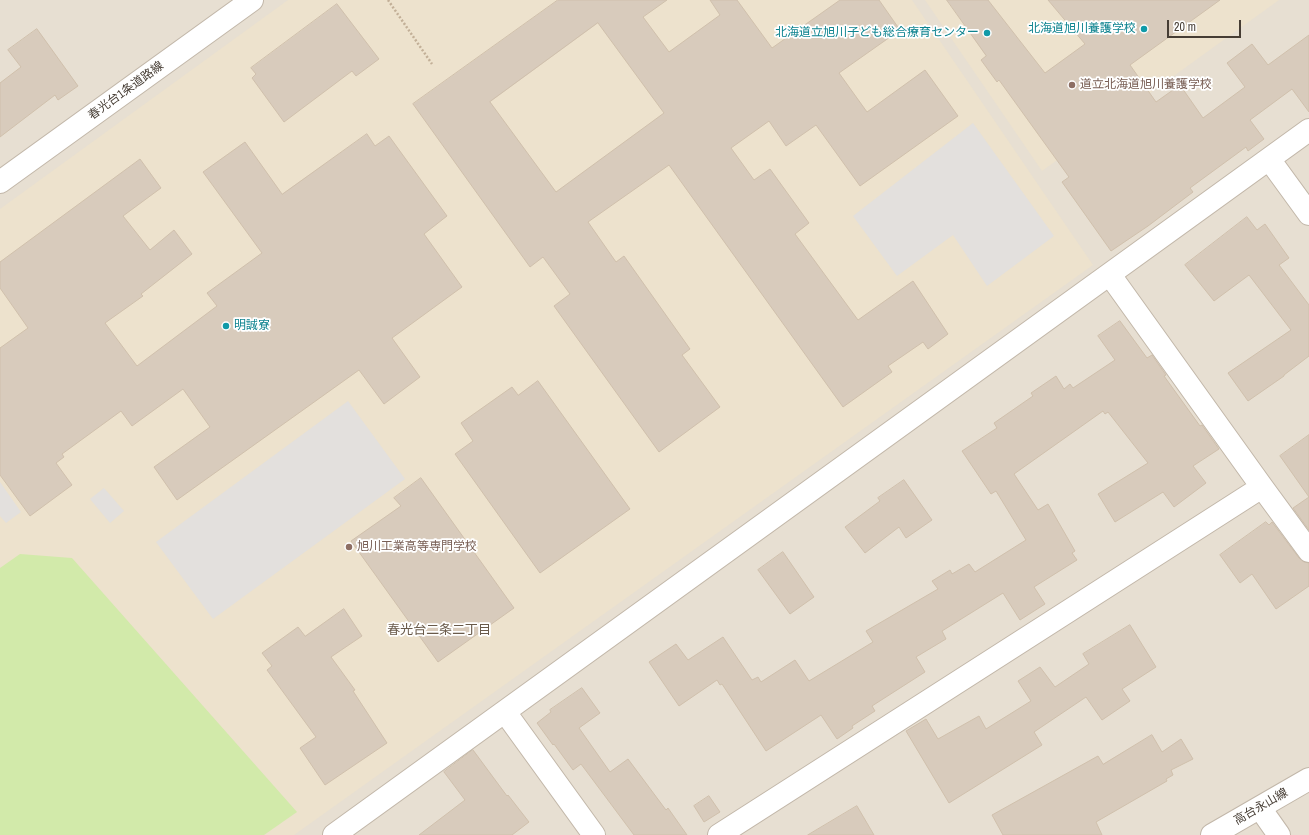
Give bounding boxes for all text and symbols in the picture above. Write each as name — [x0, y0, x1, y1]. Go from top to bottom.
scale bar — [1169, 12, 1243, 38]
text: 20 m — [1174, 19, 1196, 35]
place label: 北海道旭川養護学校 — [1028, 22, 1136, 36]
marker: 北海道旭川養護学校 — [1139, 24, 1149, 34]
place label: 北海道立旭川子ども総合療育センター — [775, 26, 979, 40]
marker: 北海道立旭川子ども総合療育センター — [982, 28, 992, 38]
street label: 春光台1条道路線 — [86, 59, 166, 123]
place label: 道立北海道旭川養護学校 — [1080, 78, 1212, 92]
marker: 道立北海道旭川養護学校 — [1067, 80, 1077, 90]
place label: 明誠寮 — [234, 319, 270, 333]
marker: 明誠寮 — [221, 321, 231, 331]
place label: 旭川工業高等専門学校 — [357, 540, 477, 554]
marker: 旭川工業高等専門学校 — [344, 542, 354, 552]
district label: 春光台二条二丁目 — [387, 623, 491, 639]
street label: 高台永山線 — [1231, 786, 1291, 828]

